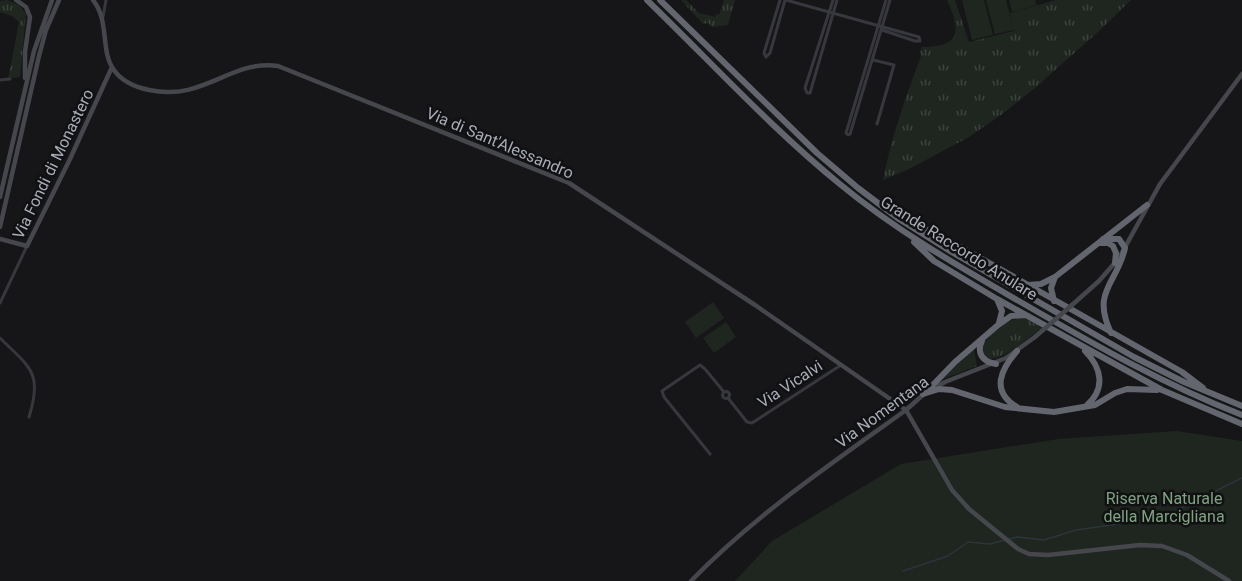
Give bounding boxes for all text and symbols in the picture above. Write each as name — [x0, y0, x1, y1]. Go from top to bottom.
street label: Via Fondi di Monastero — [8, 86, 98, 242]
street label: Via di Sant'Alessandro — [424, 103, 576, 183]
street label: Grande Raccordo Anulare — [877, 192, 1041, 304]
street label: Via Vicalvi — [754, 356, 826, 412]
street label: Via Nomentana — [832, 372, 932, 452]
park label: Riserva Naturale della Marcigliana — [1103, 489, 1225, 526]

